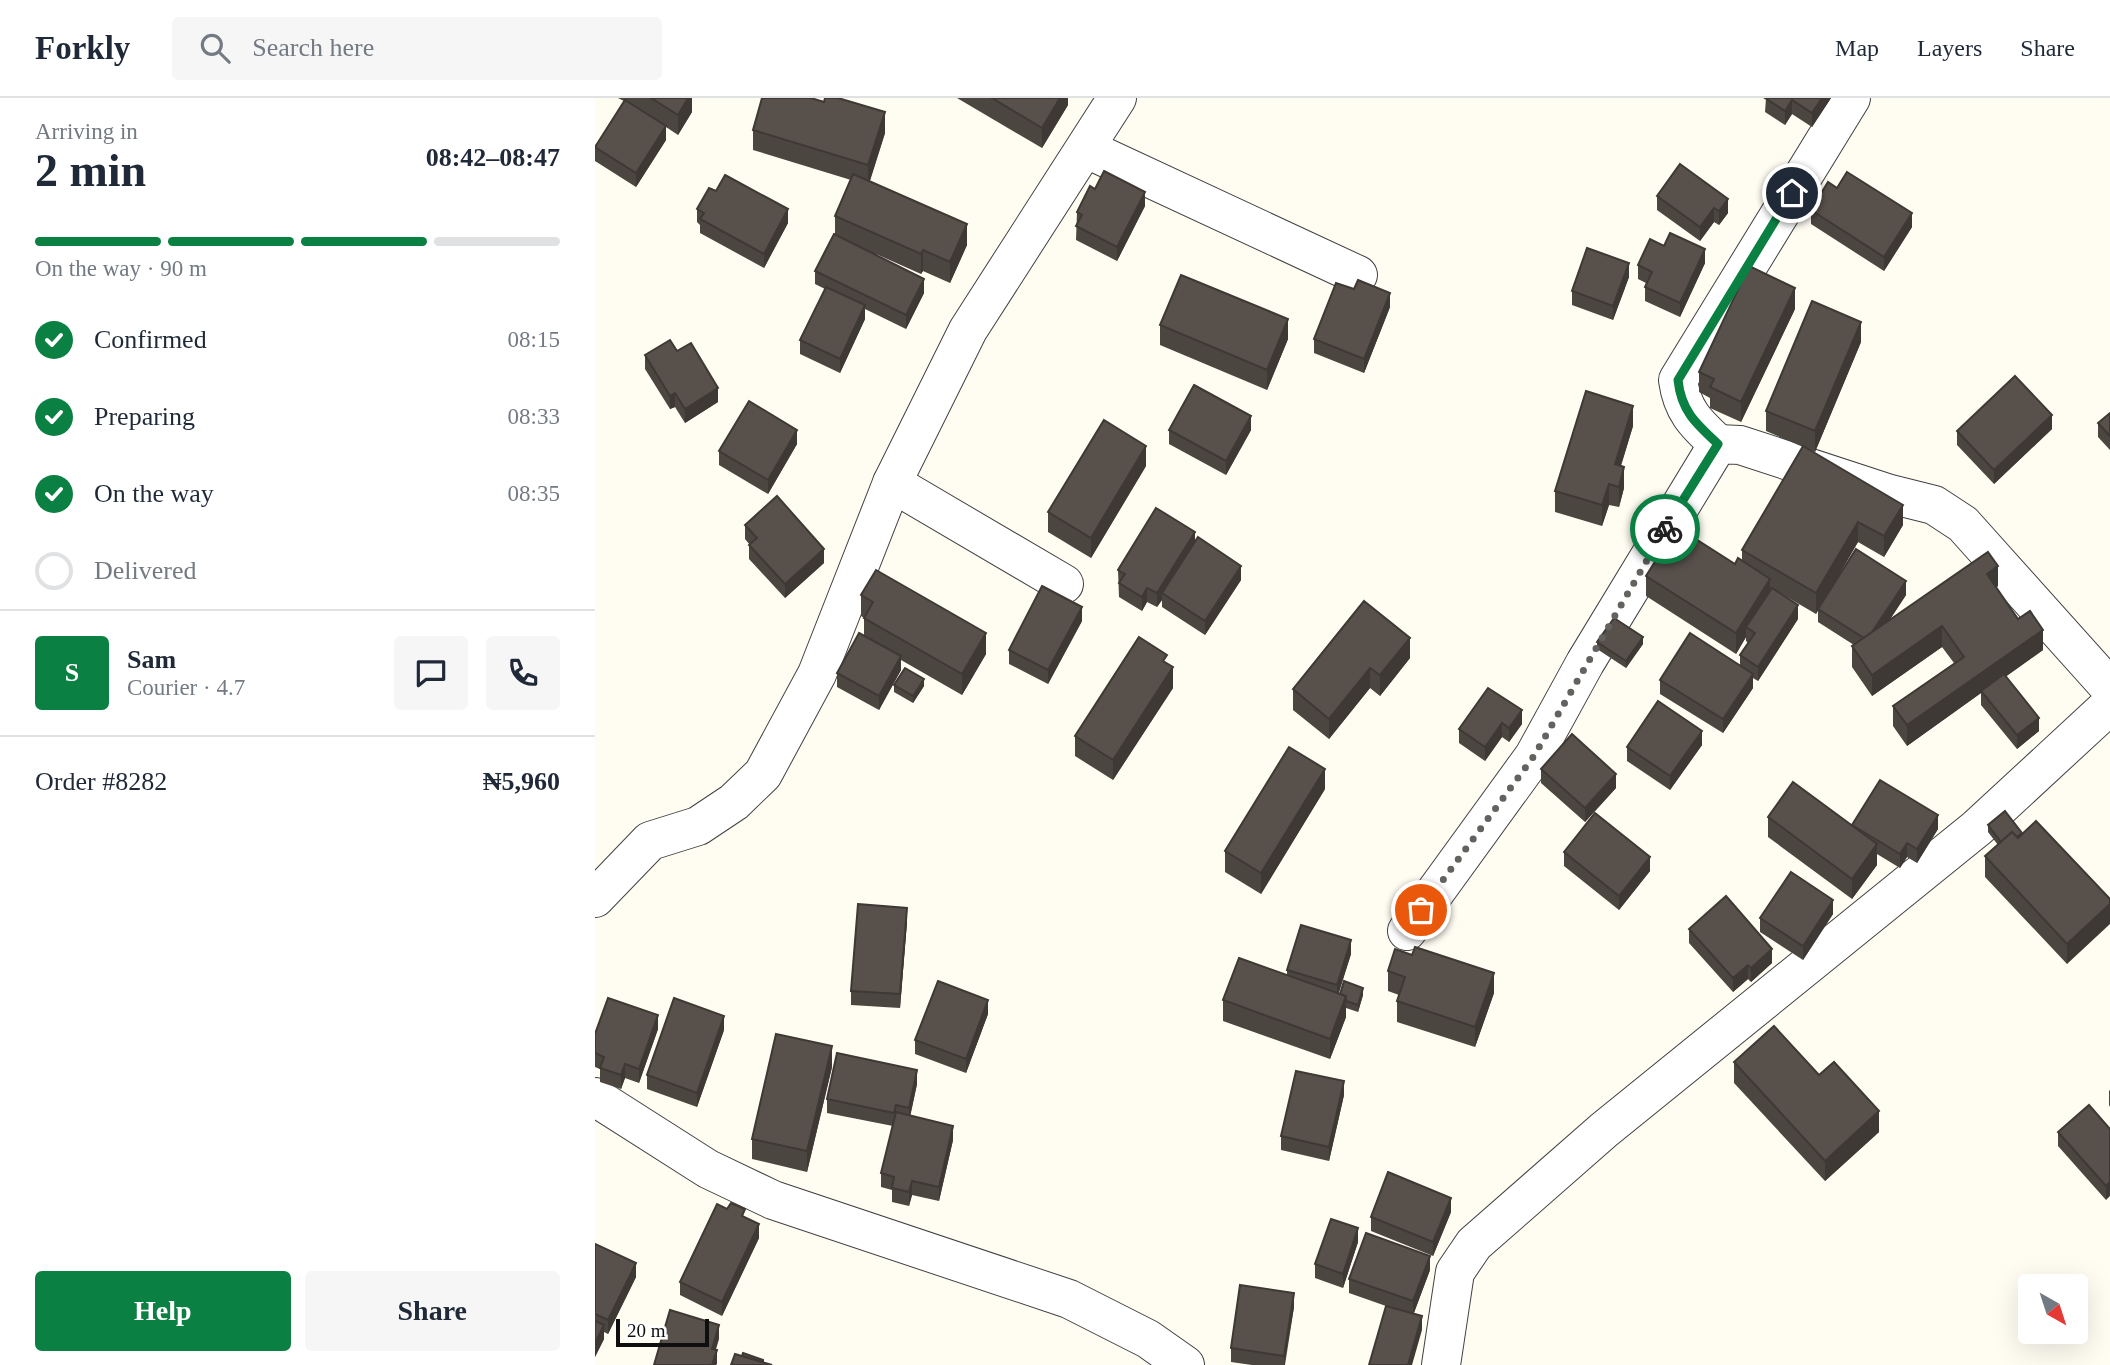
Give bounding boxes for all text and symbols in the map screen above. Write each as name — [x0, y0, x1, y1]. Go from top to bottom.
search box — [172, 17, 662, 80]
icon: search — [196, 29, 234, 67]
text: Forkly — [35, 30, 130, 66]
text: Search here — [252, 33, 374, 62]
text: Map — [1835, 35, 1879, 61]
text: Layers — [1917, 35, 1982, 61]
text: Share — [2020, 35, 2075, 61]
text: Arriving in — [35, 119, 138, 144]
text: 08:42–08:47 — [426, 143, 560, 172]
text: 2 min — [35, 145, 146, 196]
pin — [1762, 163, 1822, 223]
icon: home — [1773, 174, 1811, 212]
text: On the way · 90 m — [35, 256, 207, 281]
icon: check — [35, 321, 73, 359]
text: Confirmed — [94, 325, 207, 354]
text: 08:15 — [508, 327, 560, 352]
icon: check — [35, 398, 73, 436]
text: Preparing — [94, 402, 195, 431]
text: 08:33 — [508, 404, 560, 429]
icon: check — [35, 475, 73, 513]
text: On the way — [94, 479, 214, 508]
text: 08:35 — [508, 481, 560, 506]
courier — [1630, 494, 1700, 564]
icon: bike — [1646, 510, 1684, 548]
text: Delivered — [94, 556, 197, 585]
button: chat — [394, 636, 468, 710]
button: phone — [486, 636, 560, 710]
text: Sam — [127, 645, 176, 674]
text: S — [65, 658, 79, 687]
text: Courier · 4.7 — [127, 675, 245, 700]
text: Order #8282 — [35, 767, 167, 796]
text: ₦5,960 — [483, 767, 560, 796]
pin — [1391, 880, 1451, 940]
icon: bag — [1402, 891, 1440, 929]
button: Help — [35, 1271, 291, 1351]
button: Share — [305, 1271, 560, 1351]
north arrow — [2018, 1274, 2088, 1344]
map controls — [2018, 1274, 2088, 1344]
scale bar — [616, 1316, 709, 1348]
text: 20 m — [627, 1320, 666, 1341]

